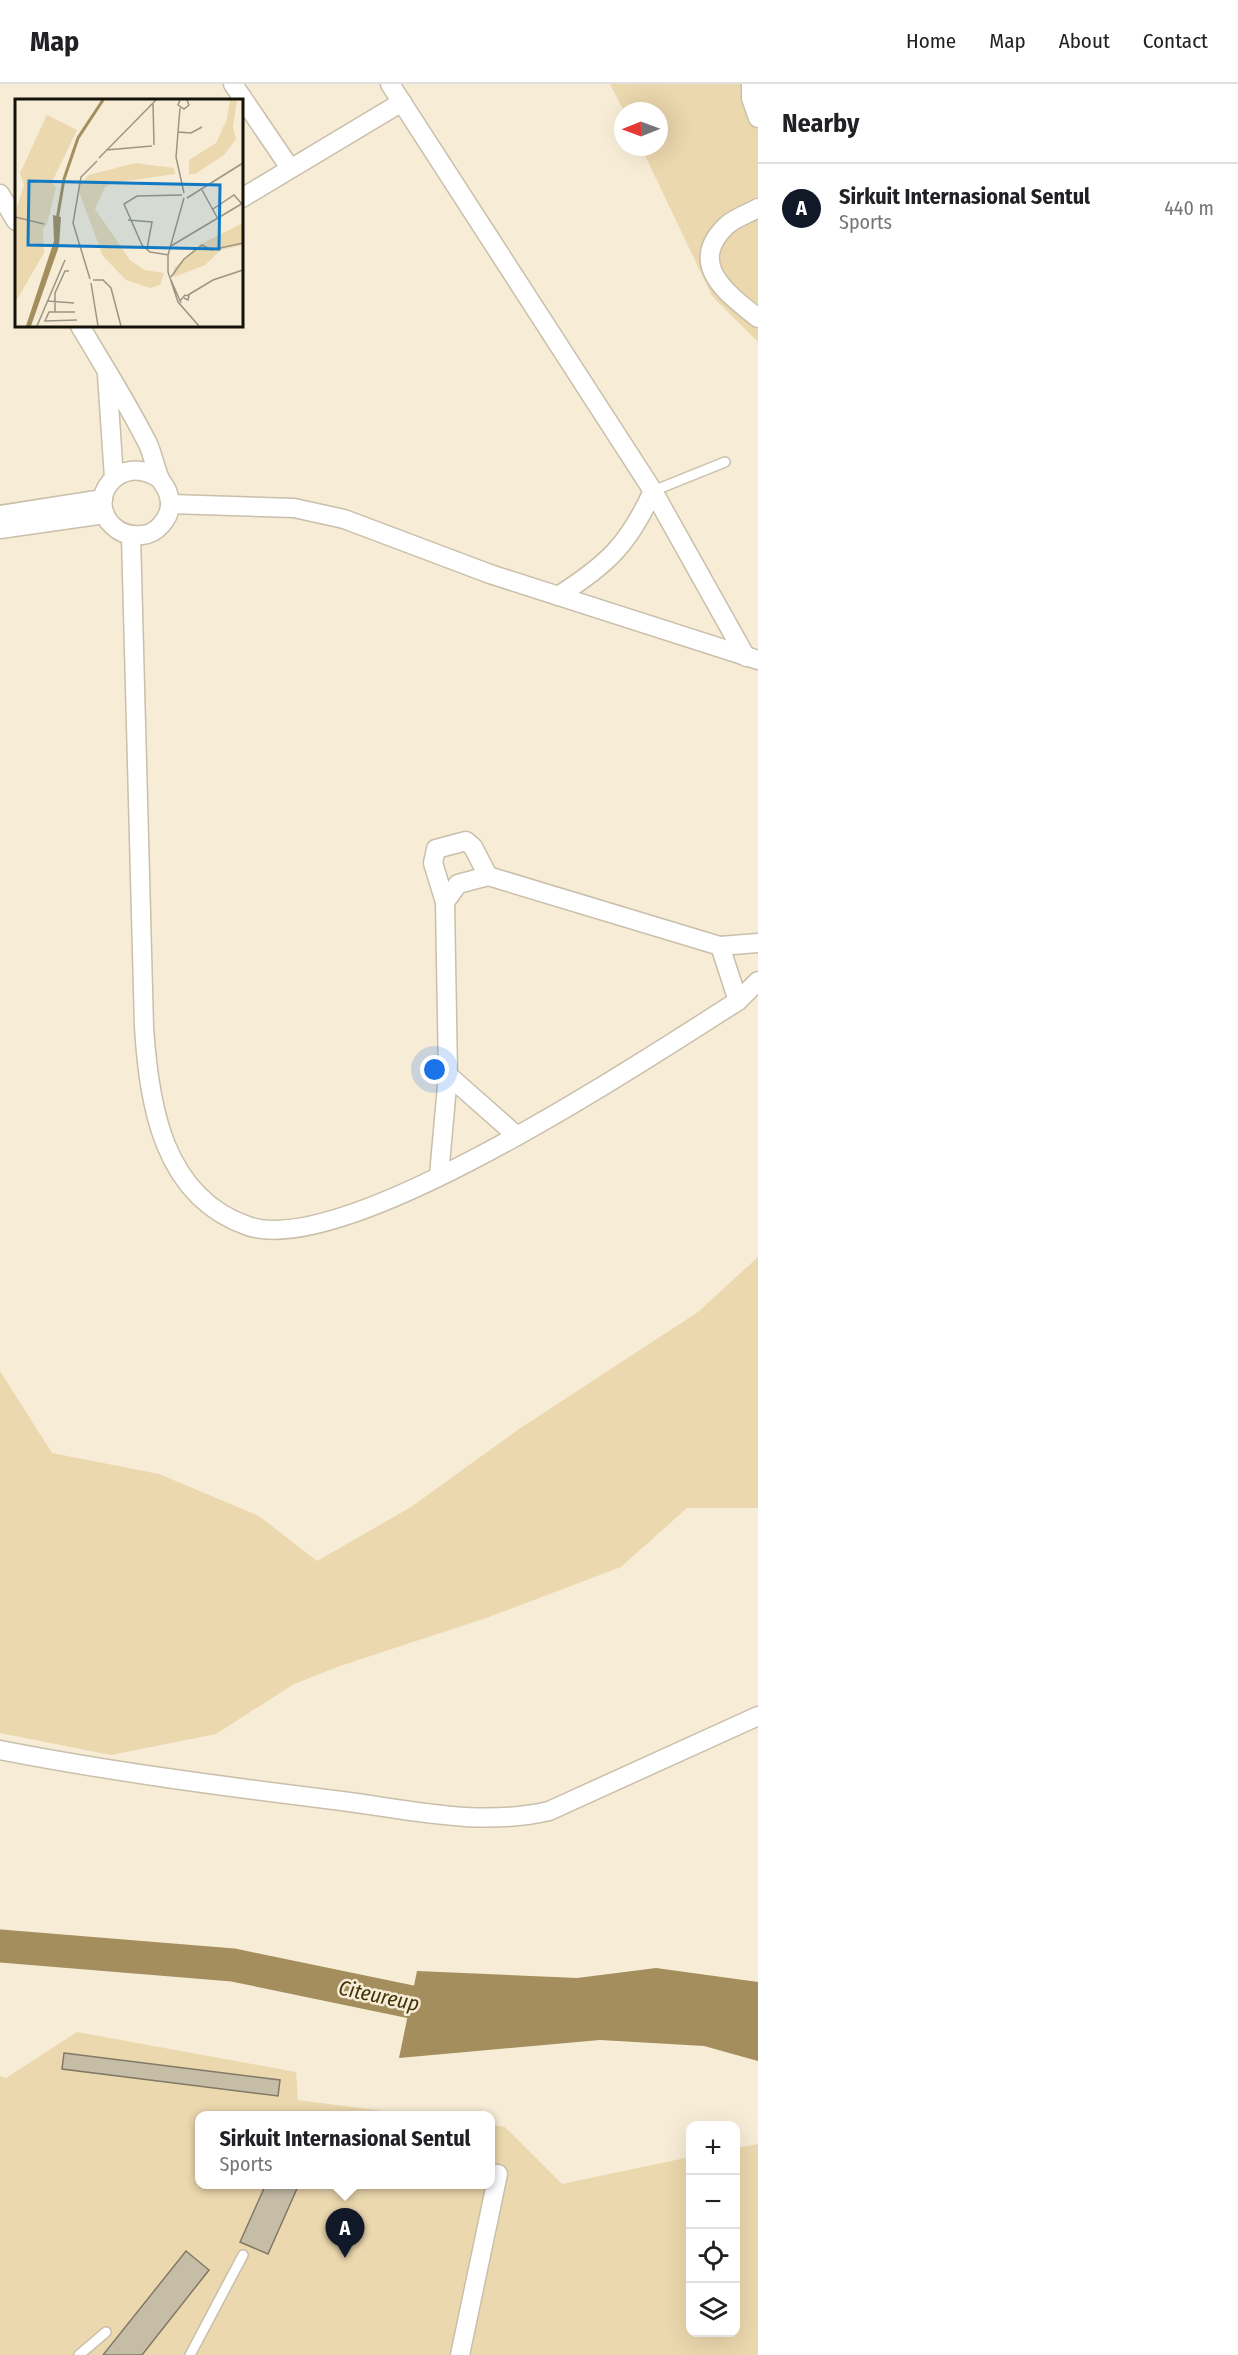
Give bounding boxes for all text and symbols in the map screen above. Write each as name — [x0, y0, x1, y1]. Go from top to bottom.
text: Map — [30, 25, 79, 58]
text: Home — [906, 28, 956, 54]
text: Map — [989, 28, 1026, 54]
text: About — [1059, 28, 1110, 54]
text: Contact — [1143, 28, 1208, 54]
inset map — [15, 99, 243, 327]
north arrow — [614, 102, 668, 156]
text: Nearby — [782, 108, 859, 139]
text: Sirkuit Internasional Sentul — [839, 183, 1090, 210]
text: A — [796, 196, 807, 220]
text: 440 m — [1164, 196, 1214, 220]
text: Sports — [839, 210, 892, 234]
your location — [420, 1055, 449, 1084]
water label: Citeureup — [336, 1975, 422, 2017]
popup — [195, 2111, 495, 2189]
map controls — [686, 2121, 740, 2337]
button: + — [686, 2121, 740, 2175]
text: Sirkuit Internasional Sentul — [219, 2125, 471, 2152]
text: Sports — [219, 2152, 273, 2176]
button: − — [686, 2175, 740, 2229]
pin: A — [326, 2208, 364, 2258]
button: locate — [686, 2229, 740, 2283]
button: layers — [686, 2283, 740, 2337]

